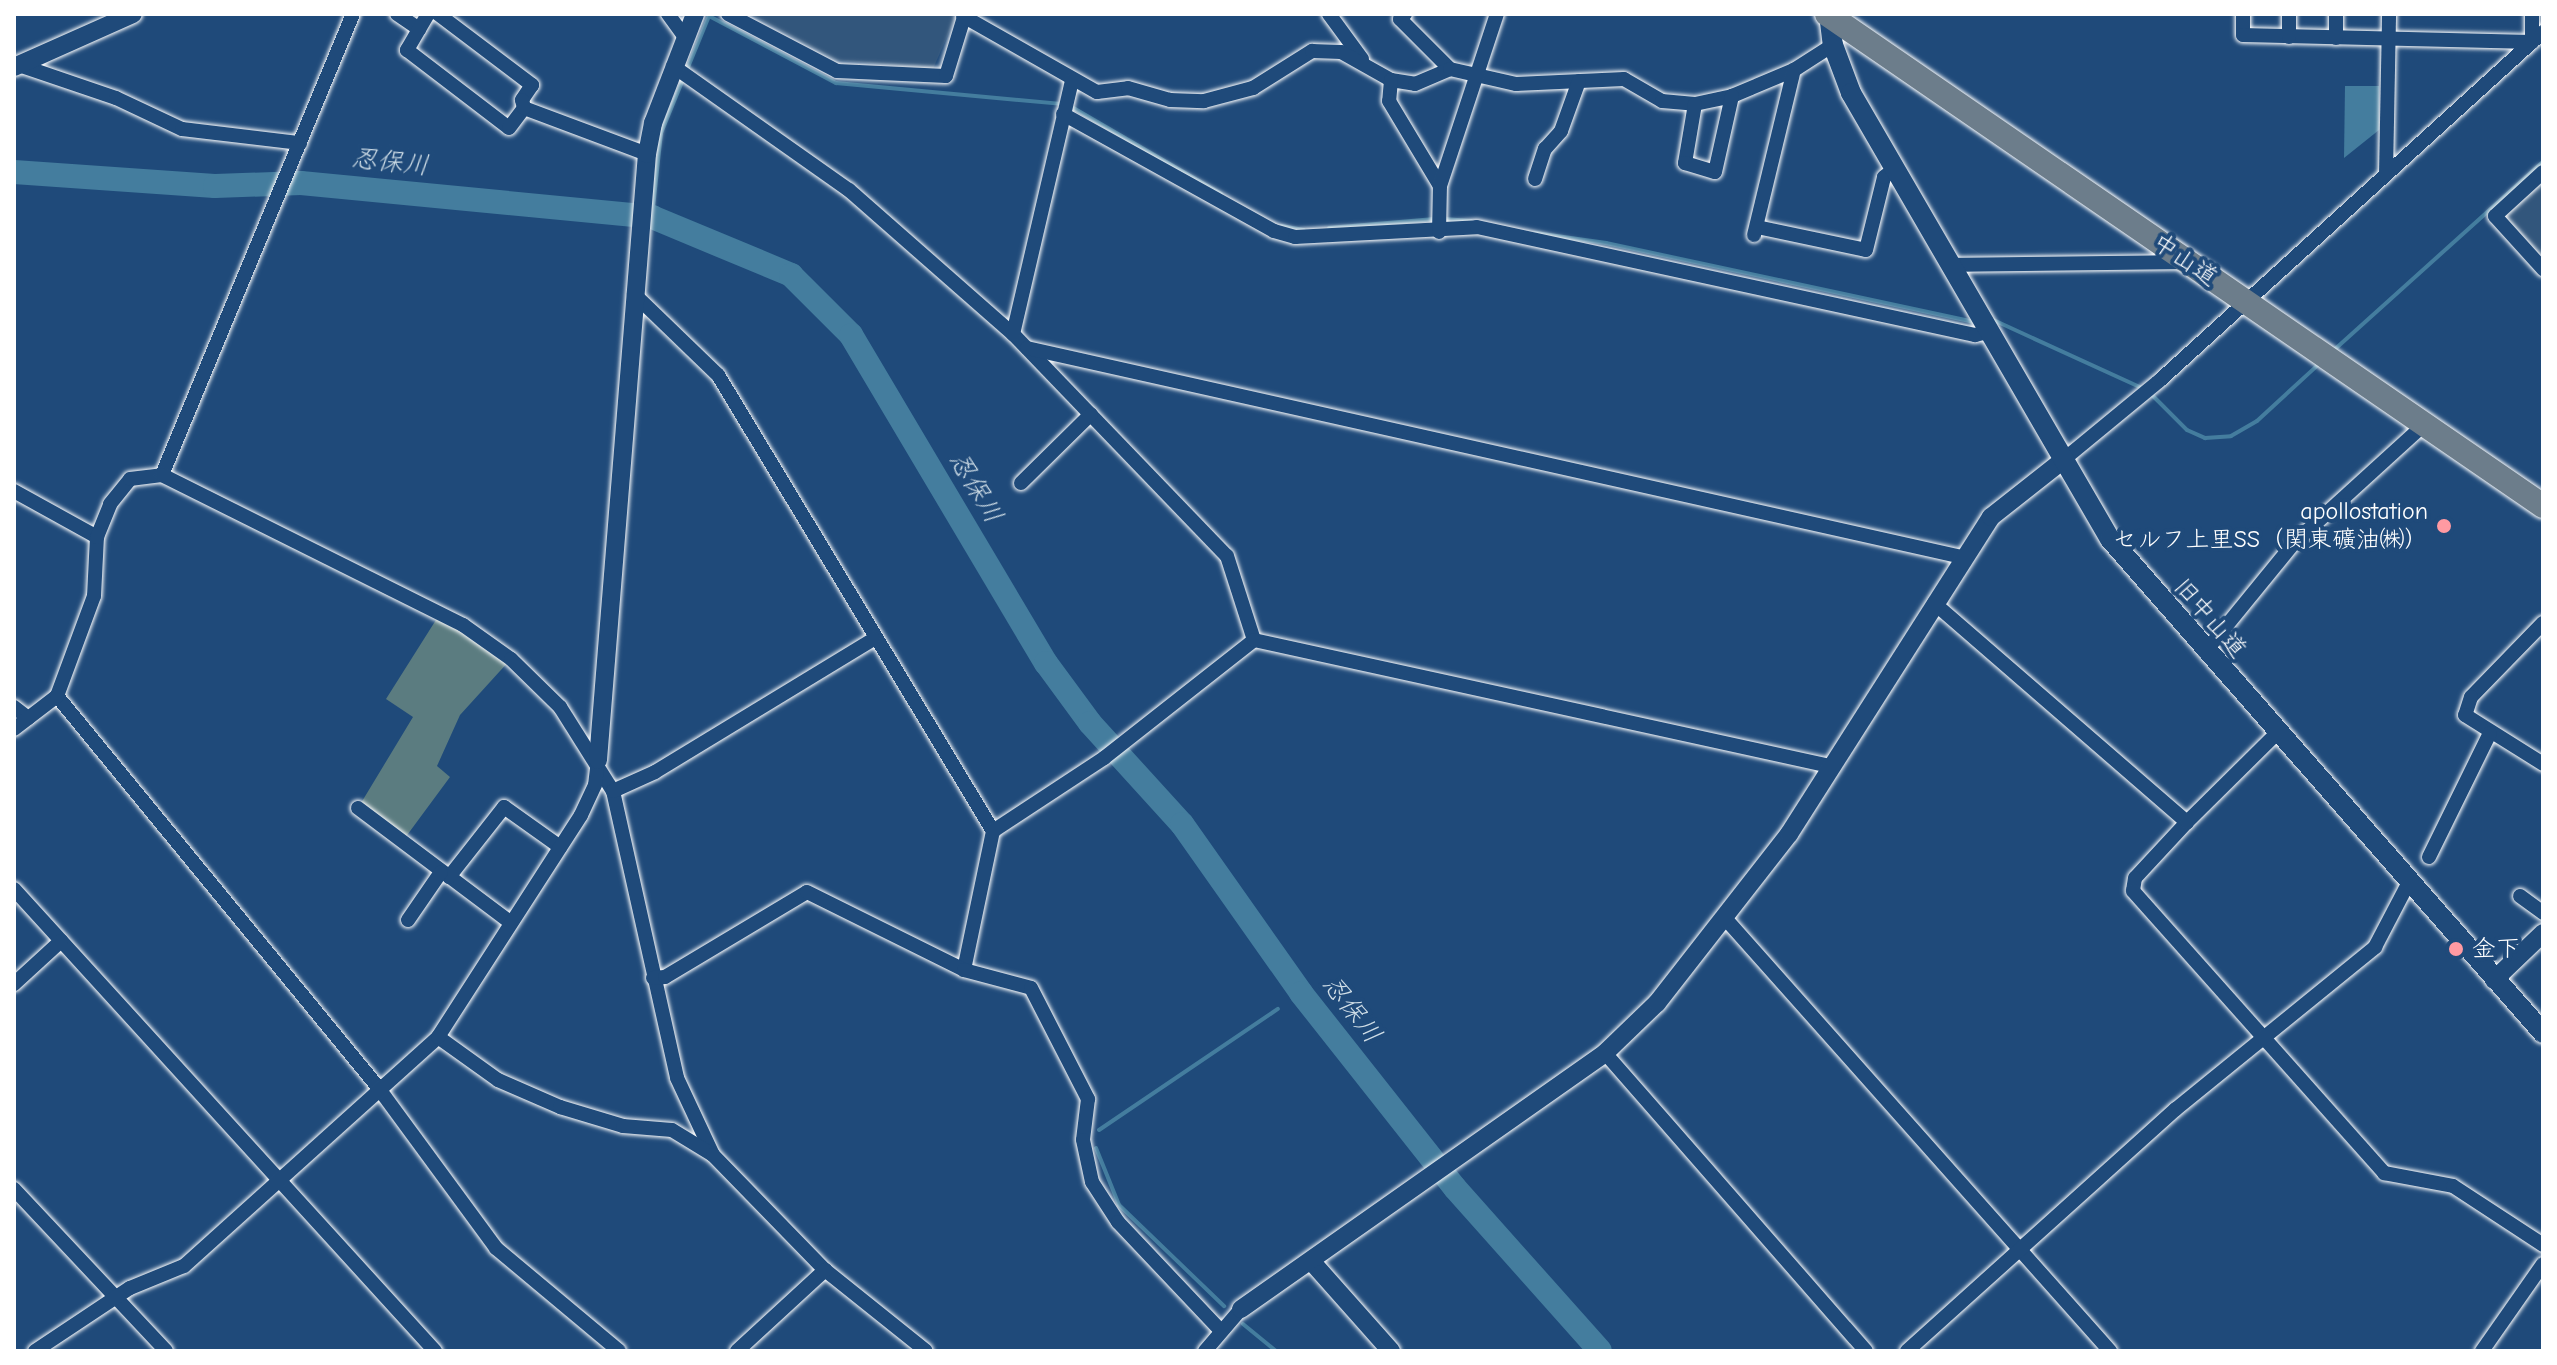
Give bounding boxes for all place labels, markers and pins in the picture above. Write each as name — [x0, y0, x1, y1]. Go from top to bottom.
place label: apollostation セルフ上里SS（関東礦油㈱） — [2114, 498, 2428, 554]
marker: apollostation セルフ上里SS（関東礦油㈱） — [2435, 517, 2453, 535]
place label: 金下 — [2472, 935, 2520, 963]
marker: 金下 — [2447, 940, 2465, 958]

